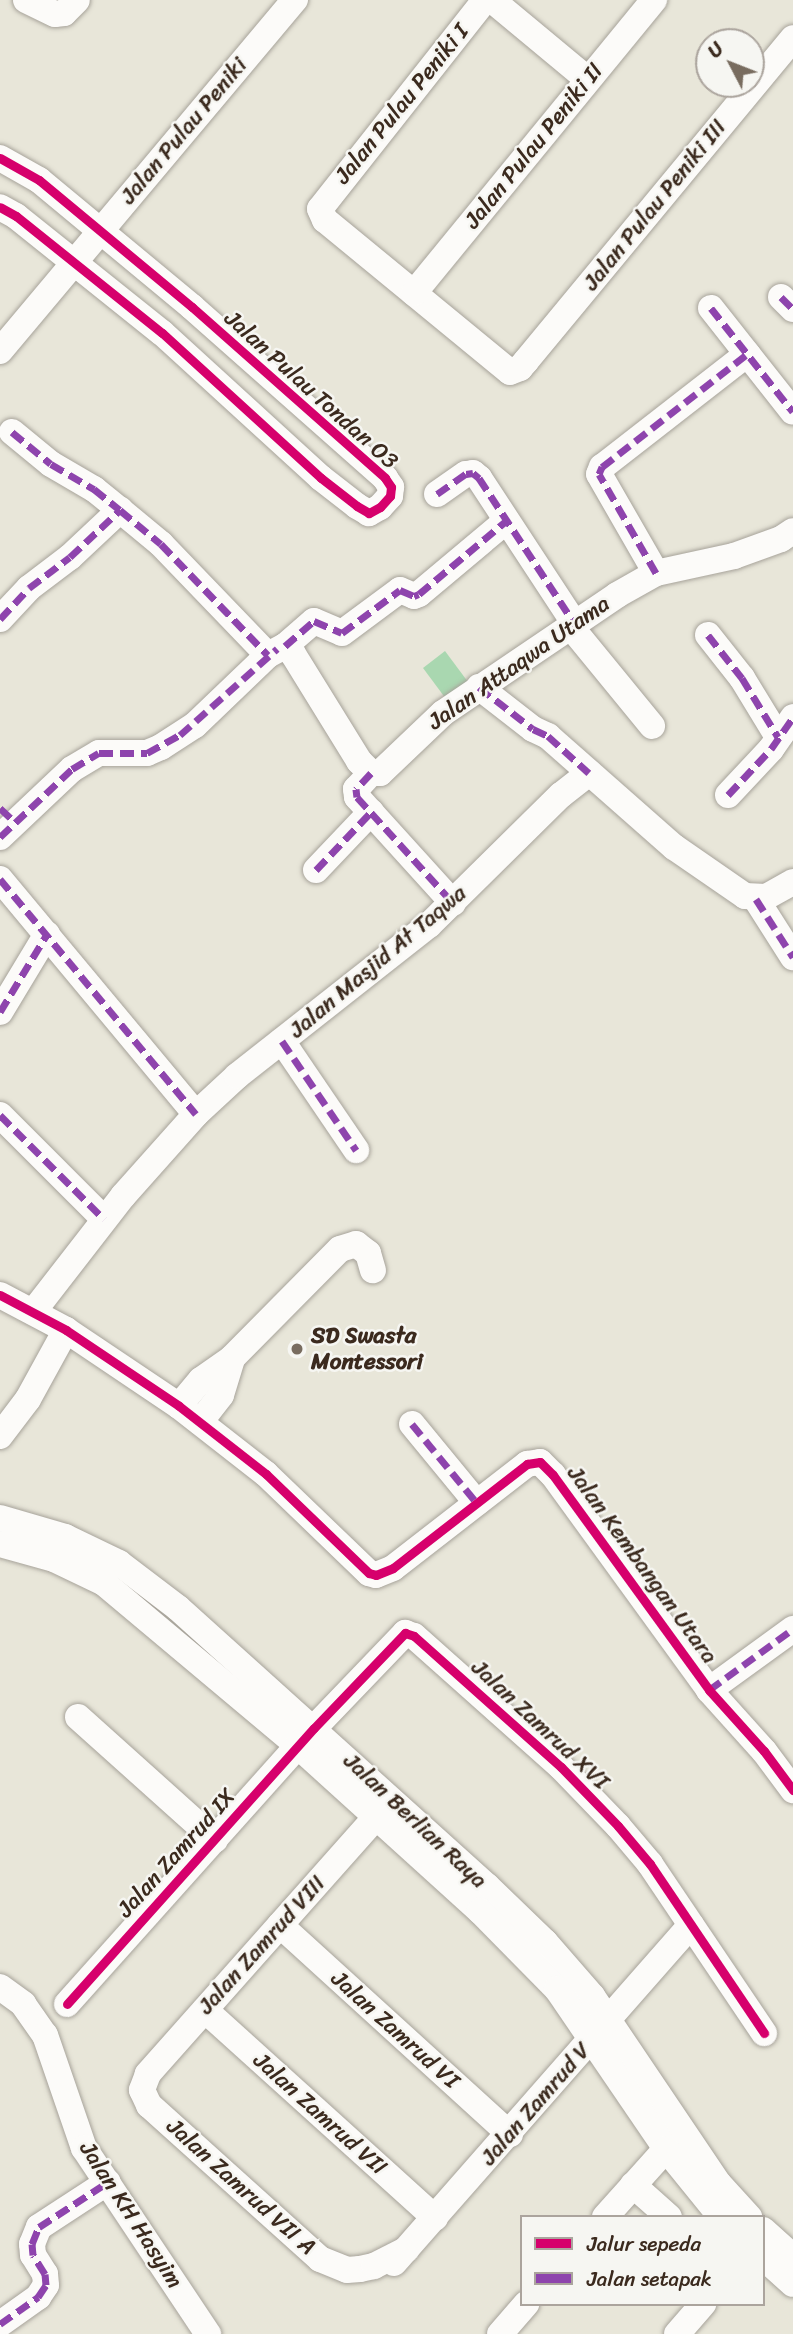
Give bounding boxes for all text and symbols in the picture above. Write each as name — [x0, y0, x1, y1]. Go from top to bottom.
street label: Jalan Pulau Peniki I — [328, 18, 476, 190]
north arrow — [695, 28, 765, 98]
text: U — [699, 34, 732, 66]
street label: Jalan Pulau Peniki — [114, 51, 254, 211]
street label: Jalan Pulau Peniki II — [458, 57, 610, 235]
street label: Jalan Pulau Peniki III — [577, 113, 733, 297]
street label: Jalan Pulau Tondan O3 — [218, 304, 404, 476]
street label: Jalan Attaqwa Utama — [423, 590, 615, 736]
street label: Jalan Masjid At Taqwa — [283, 880, 473, 1044]
place label: SD Swasta Montessori — [311, 1322, 423, 1376]
marker: SD Swasta Montessori — [289, 1341, 305, 1357]
street label: Jalan Kembangan Utara — [561, 1461, 723, 1669]
street label: Jalan Zamrud XVI — [465, 1654, 615, 1796]
street label: Jalan Berlian Raya — [337, 1747, 493, 1895]
street label: Jalan Zamrud IX — [112, 1783, 242, 1923]
street label: Jalan Zamrud VIII — [192, 1870, 332, 2020]
street label: Jalan Zamrud VI — [325, 1965, 465, 2095]
street label: Jalan Zamrud V — [475, 2037, 597, 2171]
street label: Jalan Zamrud VII — [248, 2047, 392, 2181]
street label: Jalan Zamrud VII A — [161, 2113, 321, 2261]
street label: Jalan KH Hasyim — [73, 2136, 189, 2294]
legend — [520, 2215, 765, 2306]
text: Jalur sepeda — [587, 2225, 701, 2263]
text: Jalan setapak — [587, 2260, 712, 2298]

